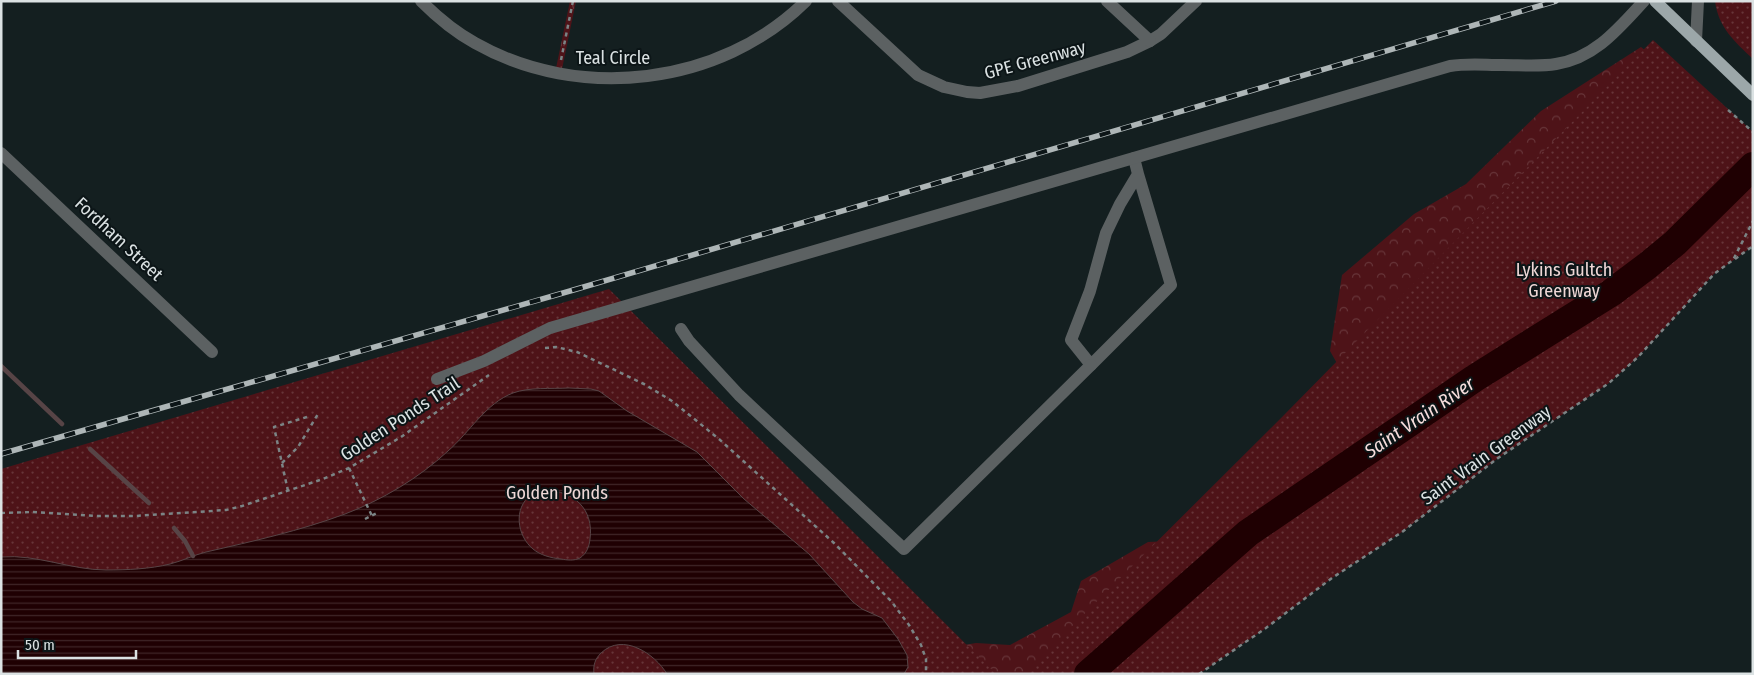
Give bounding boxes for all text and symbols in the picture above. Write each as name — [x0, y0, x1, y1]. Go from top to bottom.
street label: GPE Greenway — [982, 36, 1088, 84]
street label: Teal Circle — [576, 47, 650, 69]
street label: Fordham Street — [70, 192, 168, 286]
park label: Lykins Gultch Greenway — [1516, 259, 1612, 302]
water label: Saint Vrain River — [1359, 371, 1480, 463]
street label: Golden Ponds Trail — [336, 372, 464, 466]
street label: Saint Vrain Greenway — [1417, 400, 1555, 510]
park label: Golden Ponds — [506, 482, 608, 504]
scale bar — [18, 628, 135, 660]
text: 50 m — [25, 636, 55, 654]

